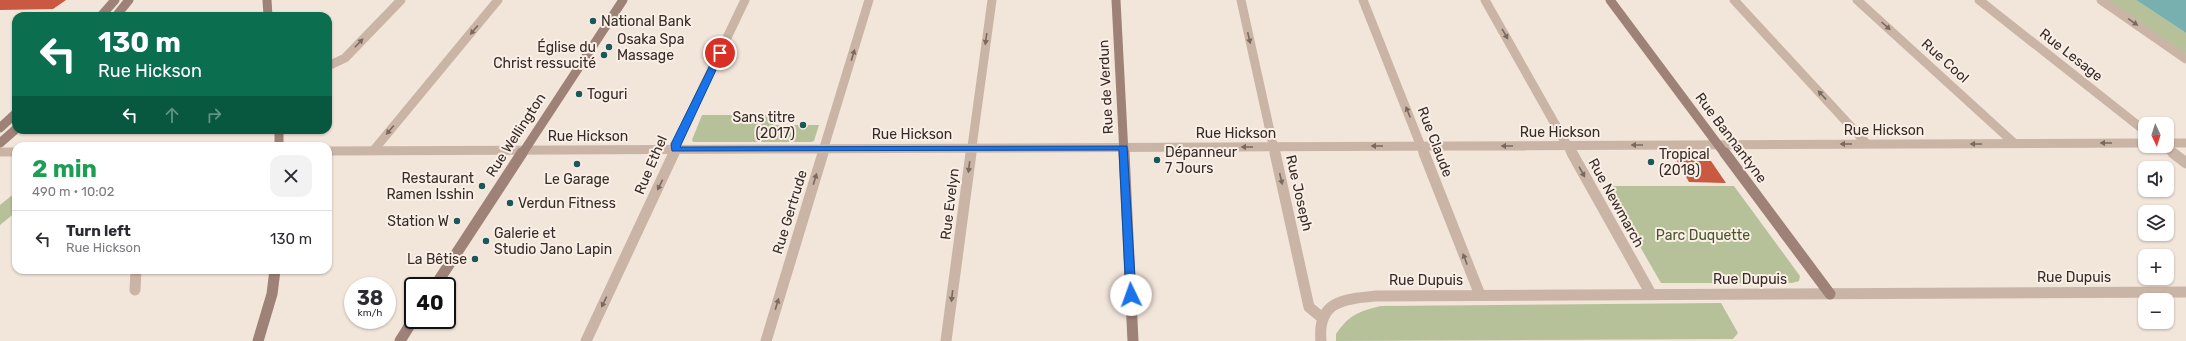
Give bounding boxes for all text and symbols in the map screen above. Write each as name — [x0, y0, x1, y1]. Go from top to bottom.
place label: National Bank — [601, 13, 692, 30]
marker: National Bank — [588, 16, 598, 26]
one-way arrow — [2128, 18, 2138, 26]
one-way arrow — [1881, 22, 1891, 31]
one-way arrow — [469, 25, 478, 35]
street label: Rue Lesage — [2036, 25, 2106, 85]
text: 130 m — [98, 26, 181, 59]
icon: left — [32, 28, 84, 80]
one-way arrow — [1501, 28, 1508, 40]
place label: Osaka Spa Massage — [617, 31, 684, 64]
one-way arrow — [1247, 32, 1253, 44]
one-way arrow — [983, 33, 989, 45]
street label: Rue Cool — [1918, 35, 1972, 87]
pin — [703, 36, 737, 70]
one-way arrow — [354, 38, 364, 48]
place label: Église du Christ ressucité — [493, 38, 596, 72]
street label: Rue de Verdun — [1095, 39, 1117, 135]
marker: Osaka Spa Massage — [604, 42, 614, 52]
icon: arrive — [709, 42, 731, 64]
one-way arrow — [850, 49, 856, 61]
marker: Église du Christ ressucité — [599, 50, 609, 60]
text: Rue Hickson — [98, 60, 202, 82]
place label: Toguri — [587, 86, 627, 103]
marker: Toguri — [574, 89, 584, 99]
street label: Rue Wellington — [483, 90, 549, 180]
street label: Rue Bannantyne — [1692, 90, 1771, 187]
one-way arrow — [1817, 90, 1826, 100]
icon: left — [119, 104, 141, 126]
icon: ahead — [161, 104, 183, 126]
icon: right — [203, 104, 225, 126]
street label: Rue Claude — [1414, 104, 1456, 180]
one-way arrow — [1404, 105, 1410, 117]
place label: Sans titre (2017) — [732, 109, 795, 142]
north arrow — [2138, 117, 2174, 153]
map controls — [2138, 117, 2174, 329]
marker: Sans titre (2017) — [798, 120, 808, 130]
street label: Rue Hickson — [1844, 122, 1924, 139]
street label: Rue Hickson — [1520, 124, 1600, 141]
one-way arrow — [386, 125, 395, 135]
street label: Rue Hickson — [1196, 125, 1276, 142]
street label: Rue Hickson — [872, 126, 952, 143]
street label: Rue Hickson — [548, 128, 628, 145]
street label: Rue Ethel — [631, 133, 671, 197]
one-way arrow — [2099, 140, 2112, 146]
one-way arrow — [1839, 141, 1852, 147]
one-way arrow — [1969, 141, 1982, 147]
one-way arrow — [1630, 142, 1643, 148]
one-way arrow — [1370, 143, 1383, 149]
one-way arrow — [1500, 143, 1513, 149]
place label: Dépanneur 7 Jours — [1165, 144, 1238, 177]
one-way arrow — [1240, 144, 1253, 150]
place label: Tropical (2018) — [1659, 146, 1710, 179]
street label: Rue Joseph — [1282, 153, 1316, 233]
text: 2 min — [32, 155, 97, 183]
button: close — [270, 155, 312, 197]
marker: Dépanneur 7 Jours — [1152, 155, 1162, 165]
street label: Rue Newmarch — [1585, 156, 1647, 250]
marker: Tropical (2018) — [1646, 157, 1656, 167]
marker: Le Garage — [572, 159, 582, 169]
one-way arrow — [966, 161, 972, 174]
button: sound — [2138, 161, 2174, 197]
one-way arrow — [1579, 166, 1586, 177]
street label: Rue Evelyn — [937, 167, 963, 241]
street label: Rue Gertrude — [769, 168, 811, 256]
place label: Restaurant Ramen Isshin — [386, 170, 475, 203]
place label: Le Garage — [544, 171, 610, 188]
one-way arrow — [1278, 172, 1284, 185]
one-way arrow — [812, 173, 818, 185]
one-way arrow — [657, 179, 663, 191]
marker: Restaurant Ramen Isshin — [477, 181, 487, 191]
text: 490 m · 10:02 — [32, 184, 114, 199]
place label: Verdun Fitness — [518, 195, 616, 212]
marker: Verdun Fitness — [505, 198, 515, 208]
button: layers — [2138, 205, 2174, 241]
place label: Station W — [387, 213, 449, 230]
marker: Station W — [452, 216, 462, 226]
text: Turn left — [66, 222, 131, 240]
place label: Galerie et Studio Jano Lapin — [494, 225, 612, 258]
park label: Parc Duquette — [1656, 227, 1750, 244]
icon: left — [32, 228, 54, 250]
text: 130 m — [270, 230, 312, 248]
marker: Galerie et Studio Jano Lapin — [481, 236, 491, 246]
text: Rue Hickson — [66, 240, 141, 255]
button: + — [2138, 249, 2174, 285]
place label: La Bêtise — [407, 251, 467, 268]
one-way arrow — [1462, 252, 1468, 264]
marker: La Bêtise — [470, 254, 480, 264]
street label: Rue Dupuis — [2037, 269, 2111, 286]
street label: Rue Dupuis — [1713, 271, 1787, 288]
street label: Rue Dupuis — [1389, 272, 1463, 289]
position arrow — [1110, 274, 1152, 316]
speed limit sign: 40 — [404, 277, 456, 329]
text: 38 — [357, 286, 383, 310]
one-way arrow — [949, 290, 955, 302]
button: − — [2138, 293, 2174, 329]
one-way arrow — [601, 297, 607, 308]
one-way arrow — [774, 297, 780, 309]
text: km/h — [358, 307, 382, 319]

